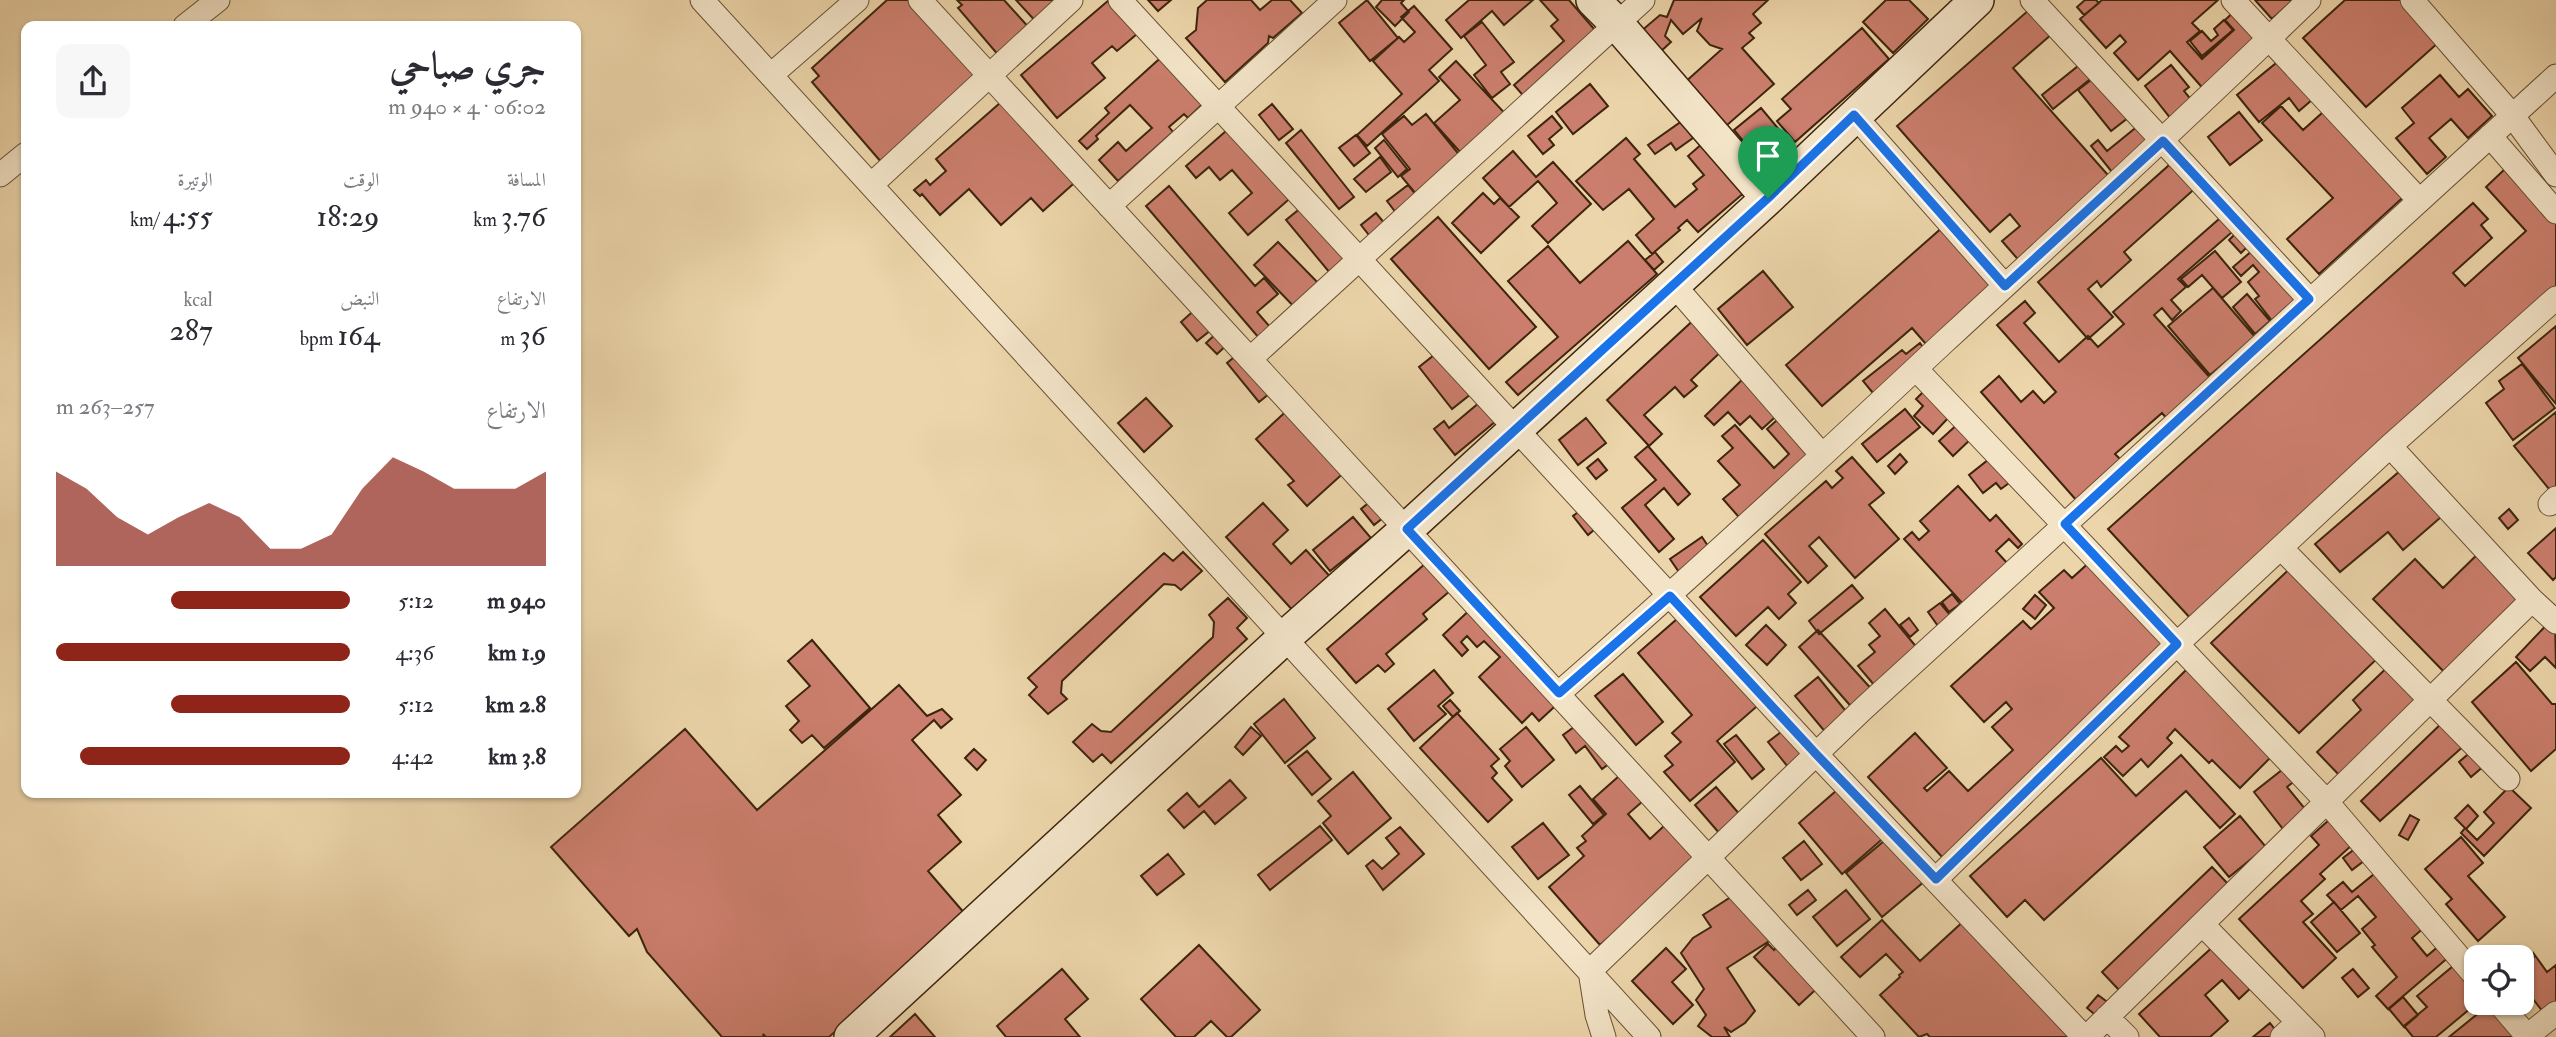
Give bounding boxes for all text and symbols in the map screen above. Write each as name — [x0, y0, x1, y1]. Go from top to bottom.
text: جري صباحي — [390, 42, 546, 90]
button: share — [56, 44, 130, 118]
text: 06:02 · 4 × 940 m — [388, 92, 546, 121]
pin — [1738, 126, 1798, 198]
icon: arrive — [1749, 137, 1787, 175]
text: الوتيرة — [178, 168, 213, 192]
text: الوقت — [343, 168, 379, 192]
text: المسافة — [507, 168, 546, 192]
text: 4:55 — [163, 198, 213, 235]
text: 18:29 — [317, 198, 379, 235]
text: 3.76 — [501, 198, 546, 235]
text: /km — [130, 208, 163, 232]
text: km — [473, 208, 501, 232]
text: النبض — [340, 287, 379, 311]
text: الارتفاع — [497, 287, 546, 311]
text: kcal — [184, 288, 213, 312]
text: 287 — [170, 312, 213, 349]
text: 164 — [337, 317, 379, 354]
text: 36 — [519, 317, 546, 354]
text: bpm — [300, 327, 337, 351]
text: m — [501, 327, 519, 351]
text: 257–263 m — [56, 392, 155, 421]
text: الارتفاع — [486, 396, 546, 425]
text: 5:12 — [398, 586, 434, 615]
text: 940 m — [487, 586, 546, 615]
text: 4:36 — [395, 638, 434, 667]
text: 1.9 km — [488, 638, 546, 667]
text: 5:12 — [398, 690, 434, 719]
text: 2.8 km — [485, 690, 546, 719]
text: 4:42 — [392, 742, 434, 771]
text: 3.8 km — [488, 742, 546, 771]
map controls — [2464, 945, 2534, 1015]
button: locate — [2464, 945, 2534, 1015]

